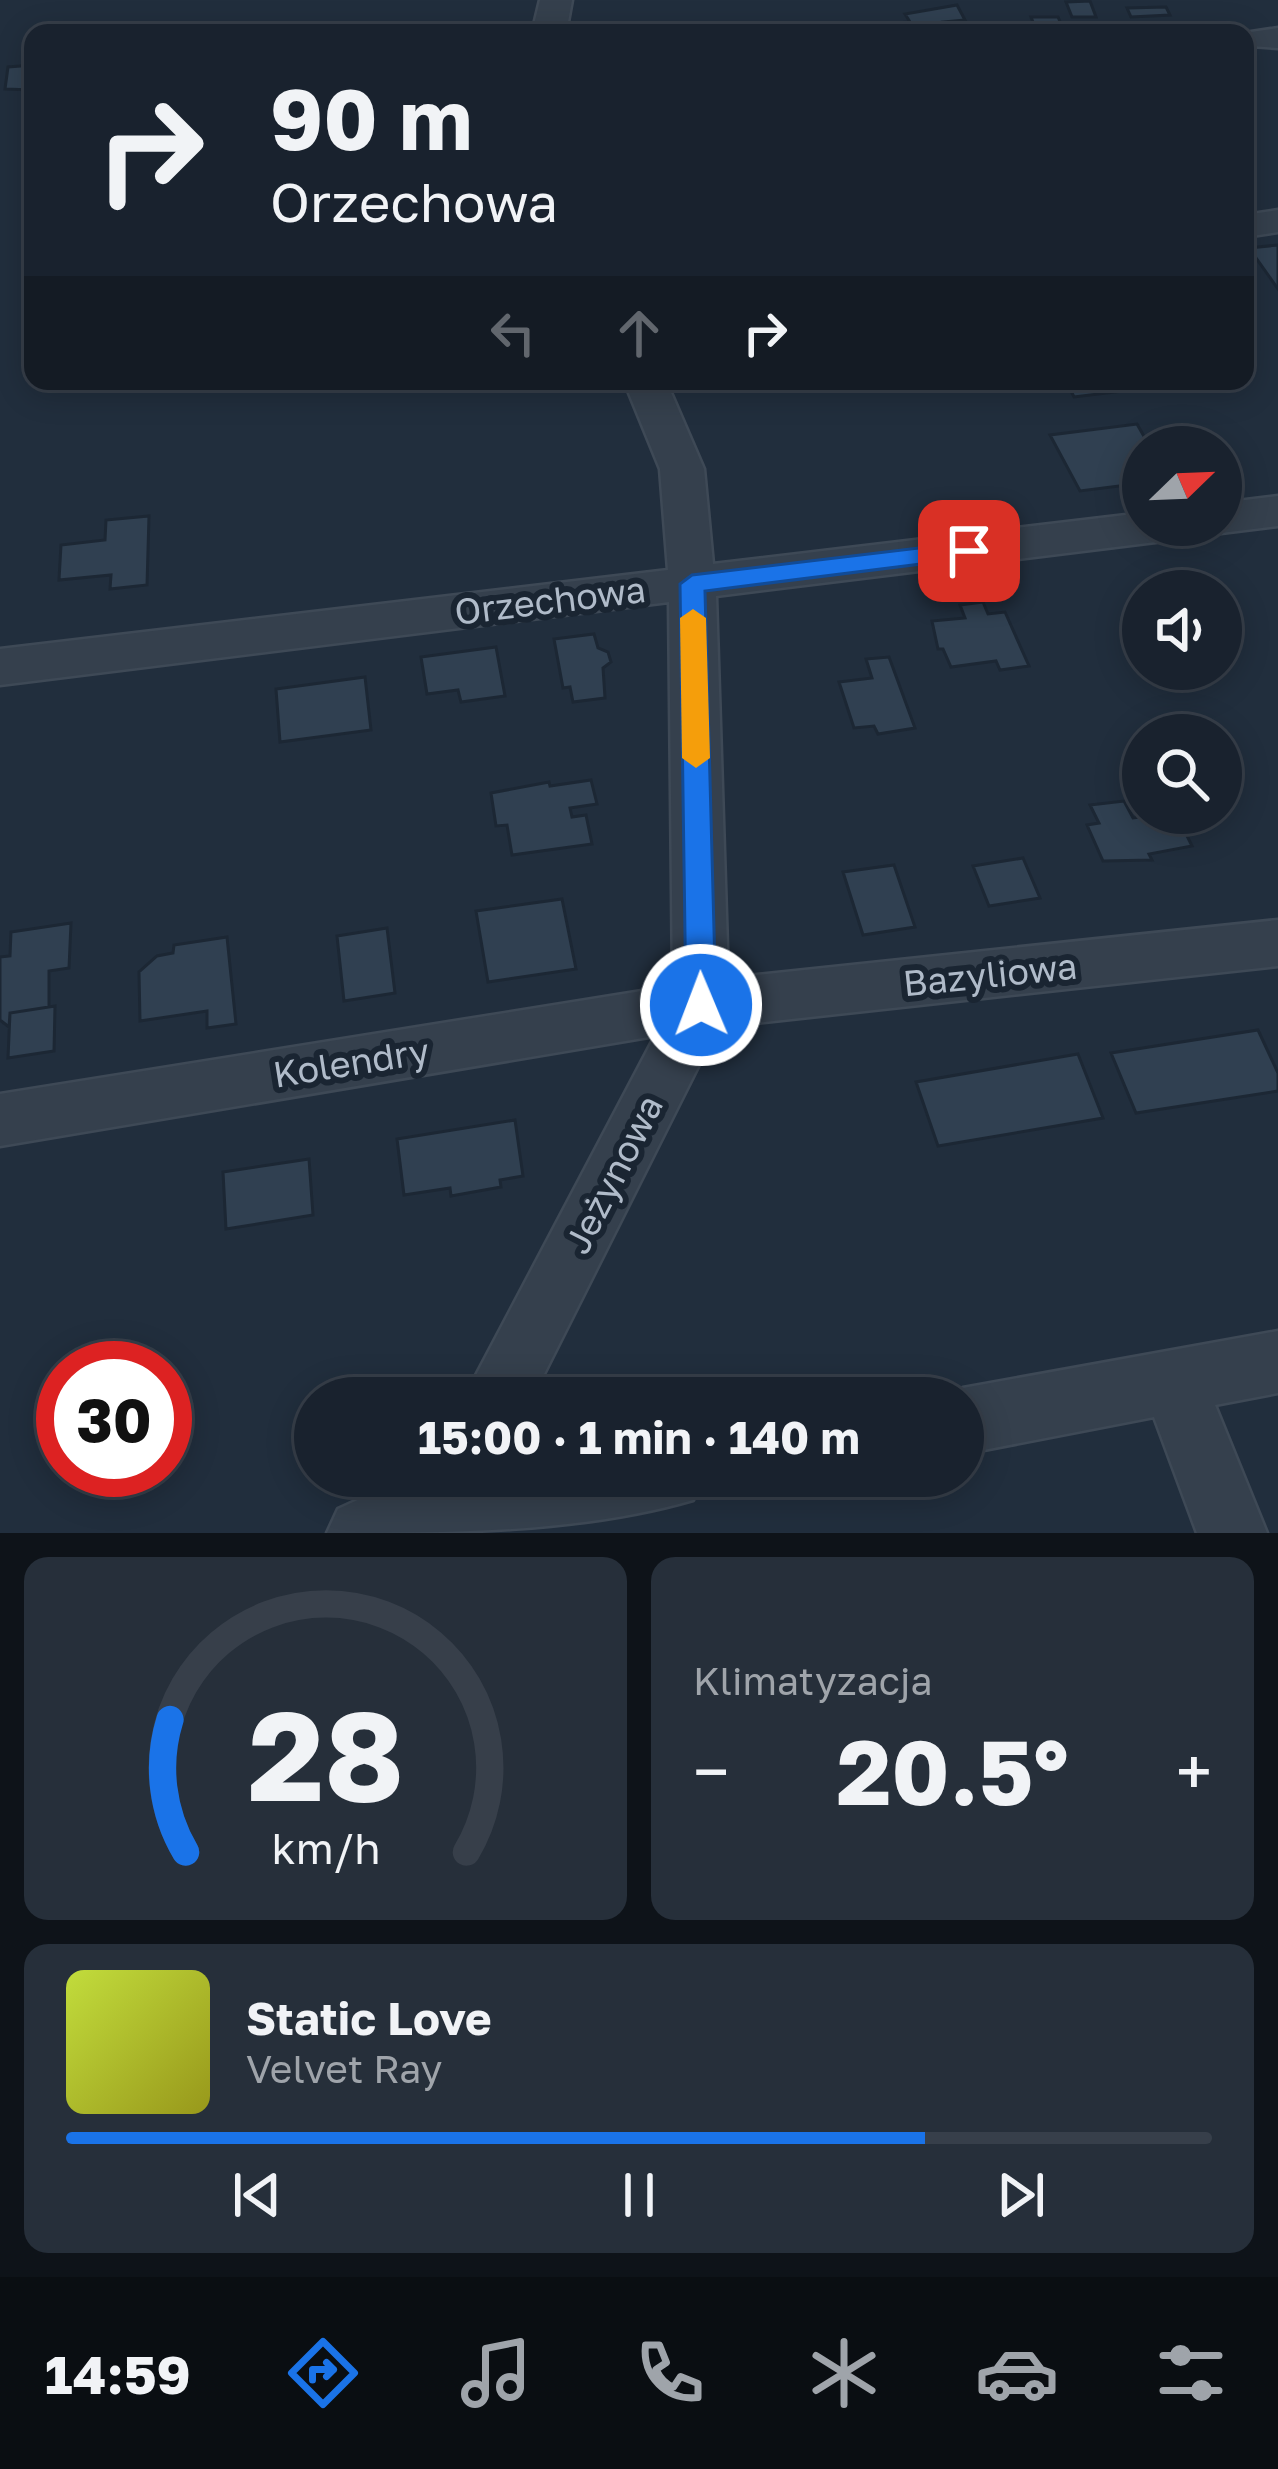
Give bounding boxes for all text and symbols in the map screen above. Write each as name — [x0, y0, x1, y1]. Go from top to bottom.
text: 90 m — [270, 68, 472, 168]
icon: right — [72, 72, 228, 228]
text: Orzechowa — [270, 169, 558, 234]
icon: left — [480, 300, 546, 366]
icon: ahead — [606, 300, 672, 366]
icon: right — [732, 300, 798, 366]
north arrow — [1122, 426, 1242, 546]
map controls — [1122, 426, 1242, 834]
pin — [918, 500, 1020, 602]
icon: arrive — [936, 518, 1002, 584]
street label: Orzechowa — [452, 567, 648, 633]
button: sound — [1122, 570, 1242, 690]
button: search — [1122, 714, 1242, 834]
position arrow — [638, 942, 764, 1068]
street label: Bazyliowa — [901, 943, 1079, 1005]
street label: Kolendry — [270, 1028, 432, 1096]
street label: Jeżynowa — [555, 1088, 671, 1260]
speed limit sign: 30 — [36, 1341, 192, 1497]
text: 15:00 · 1 min · 140 m — [418, 1410, 860, 1464]
text: Klimatyzacja — [693, 1657, 933, 1704]
text: 28 — [247, 1679, 403, 1828]
text: 20.5° — [836, 1717, 1069, 1825]
text: − — [693, 1731, 729, 1811]
text: + — [1176, 1731, 1212, 1811]
text: km/h — [271, 1821, 380, 1872]
text: Static Love — [246, 1991, 492, 2045]
text: Velvet Ray — [246, 2045, 442, 2092]
icon: previous — [224, 2162, 290, 2228]
icon: pause — [606, 2162, 672, 2228]
icon: next — [988, 2162, 1054, 2228]
icon: directions — [281, 2331, 365, 2415]
icon: music — [454, 2331, 538, 2415]
icon: phone — [628, 2331, 712, 2415]
icon: climate — [802, 2331, 886, 2415]
icon: car — [975, 2331, 1059, 2415]
icon: filters — [1149, 2331, 1233, 2415]
text: 14:59 — [45, 2341, 191, 2406]

